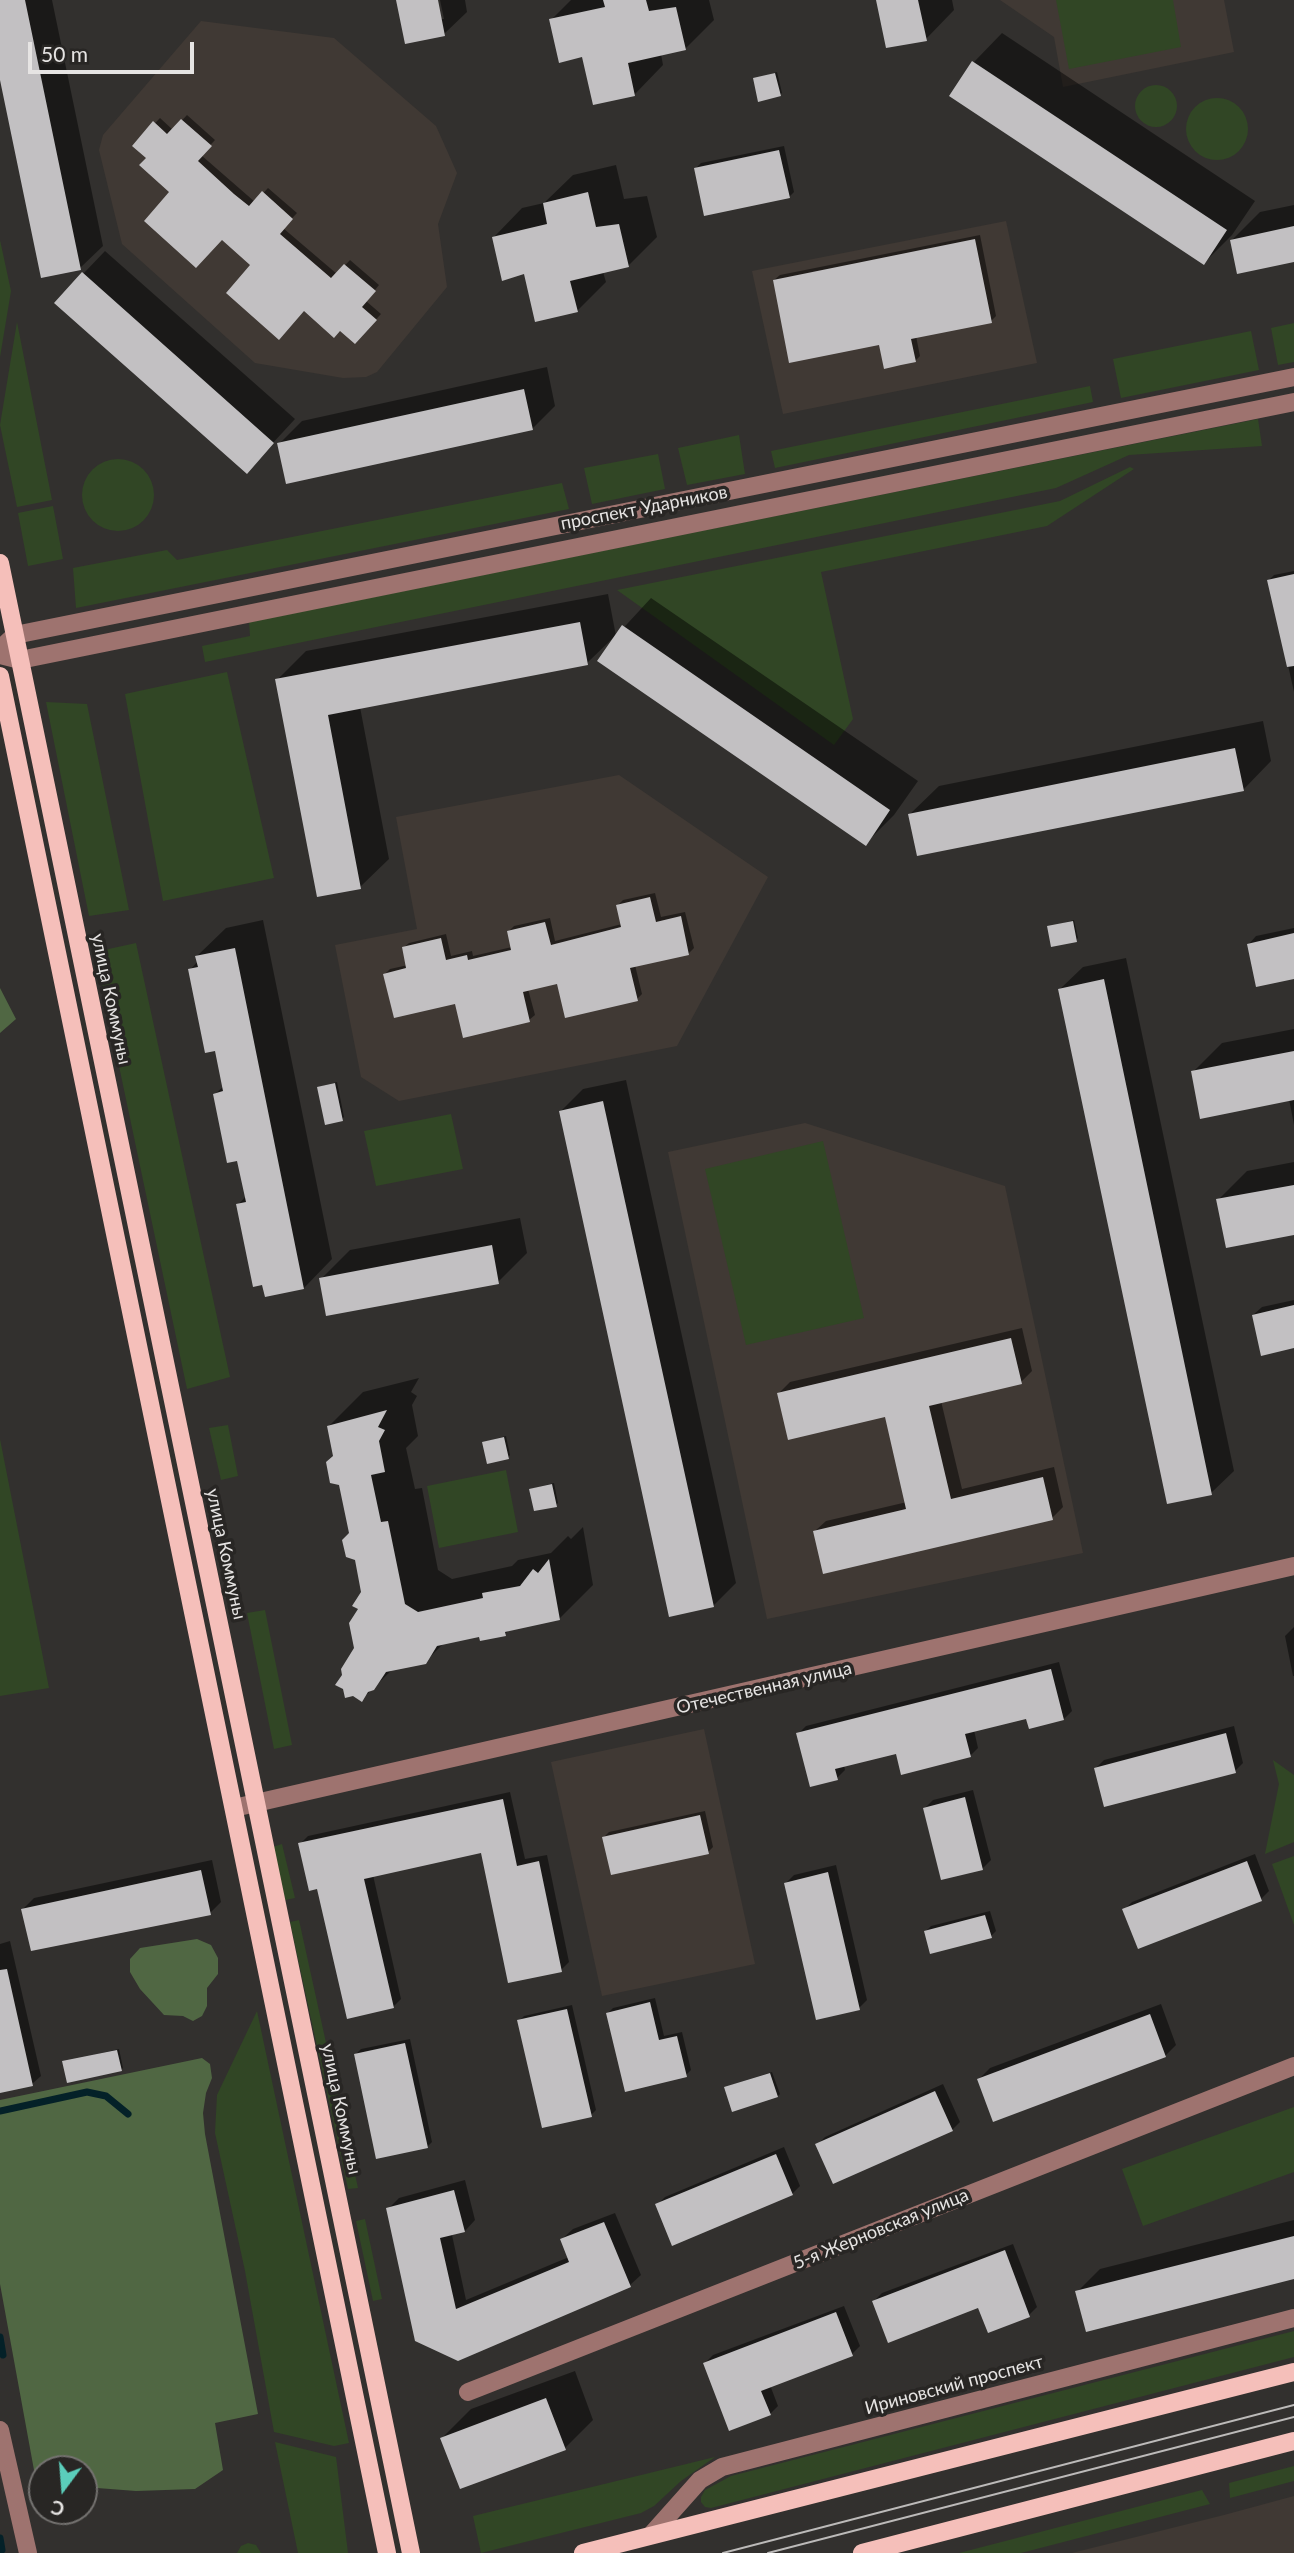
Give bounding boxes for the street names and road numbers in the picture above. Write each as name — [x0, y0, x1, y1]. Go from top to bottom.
street label: проспект Ударников — [559, 481, 729, 535]
street label: улица Коммуны — [87, 932, 135, 1066]
street label: улица Коммуны — [202, 1487, 250, 1621]
street label: Отечественная улица — [674, 1657, 854, 1719]
street label: улица Коммуны — [317, 2042, 365, 2176]
street label: 5-я Жерновская улица — [790, 2184, 972, 2274]
street label: Ириновский проспект — [863, 2351, 1045, 2419]

